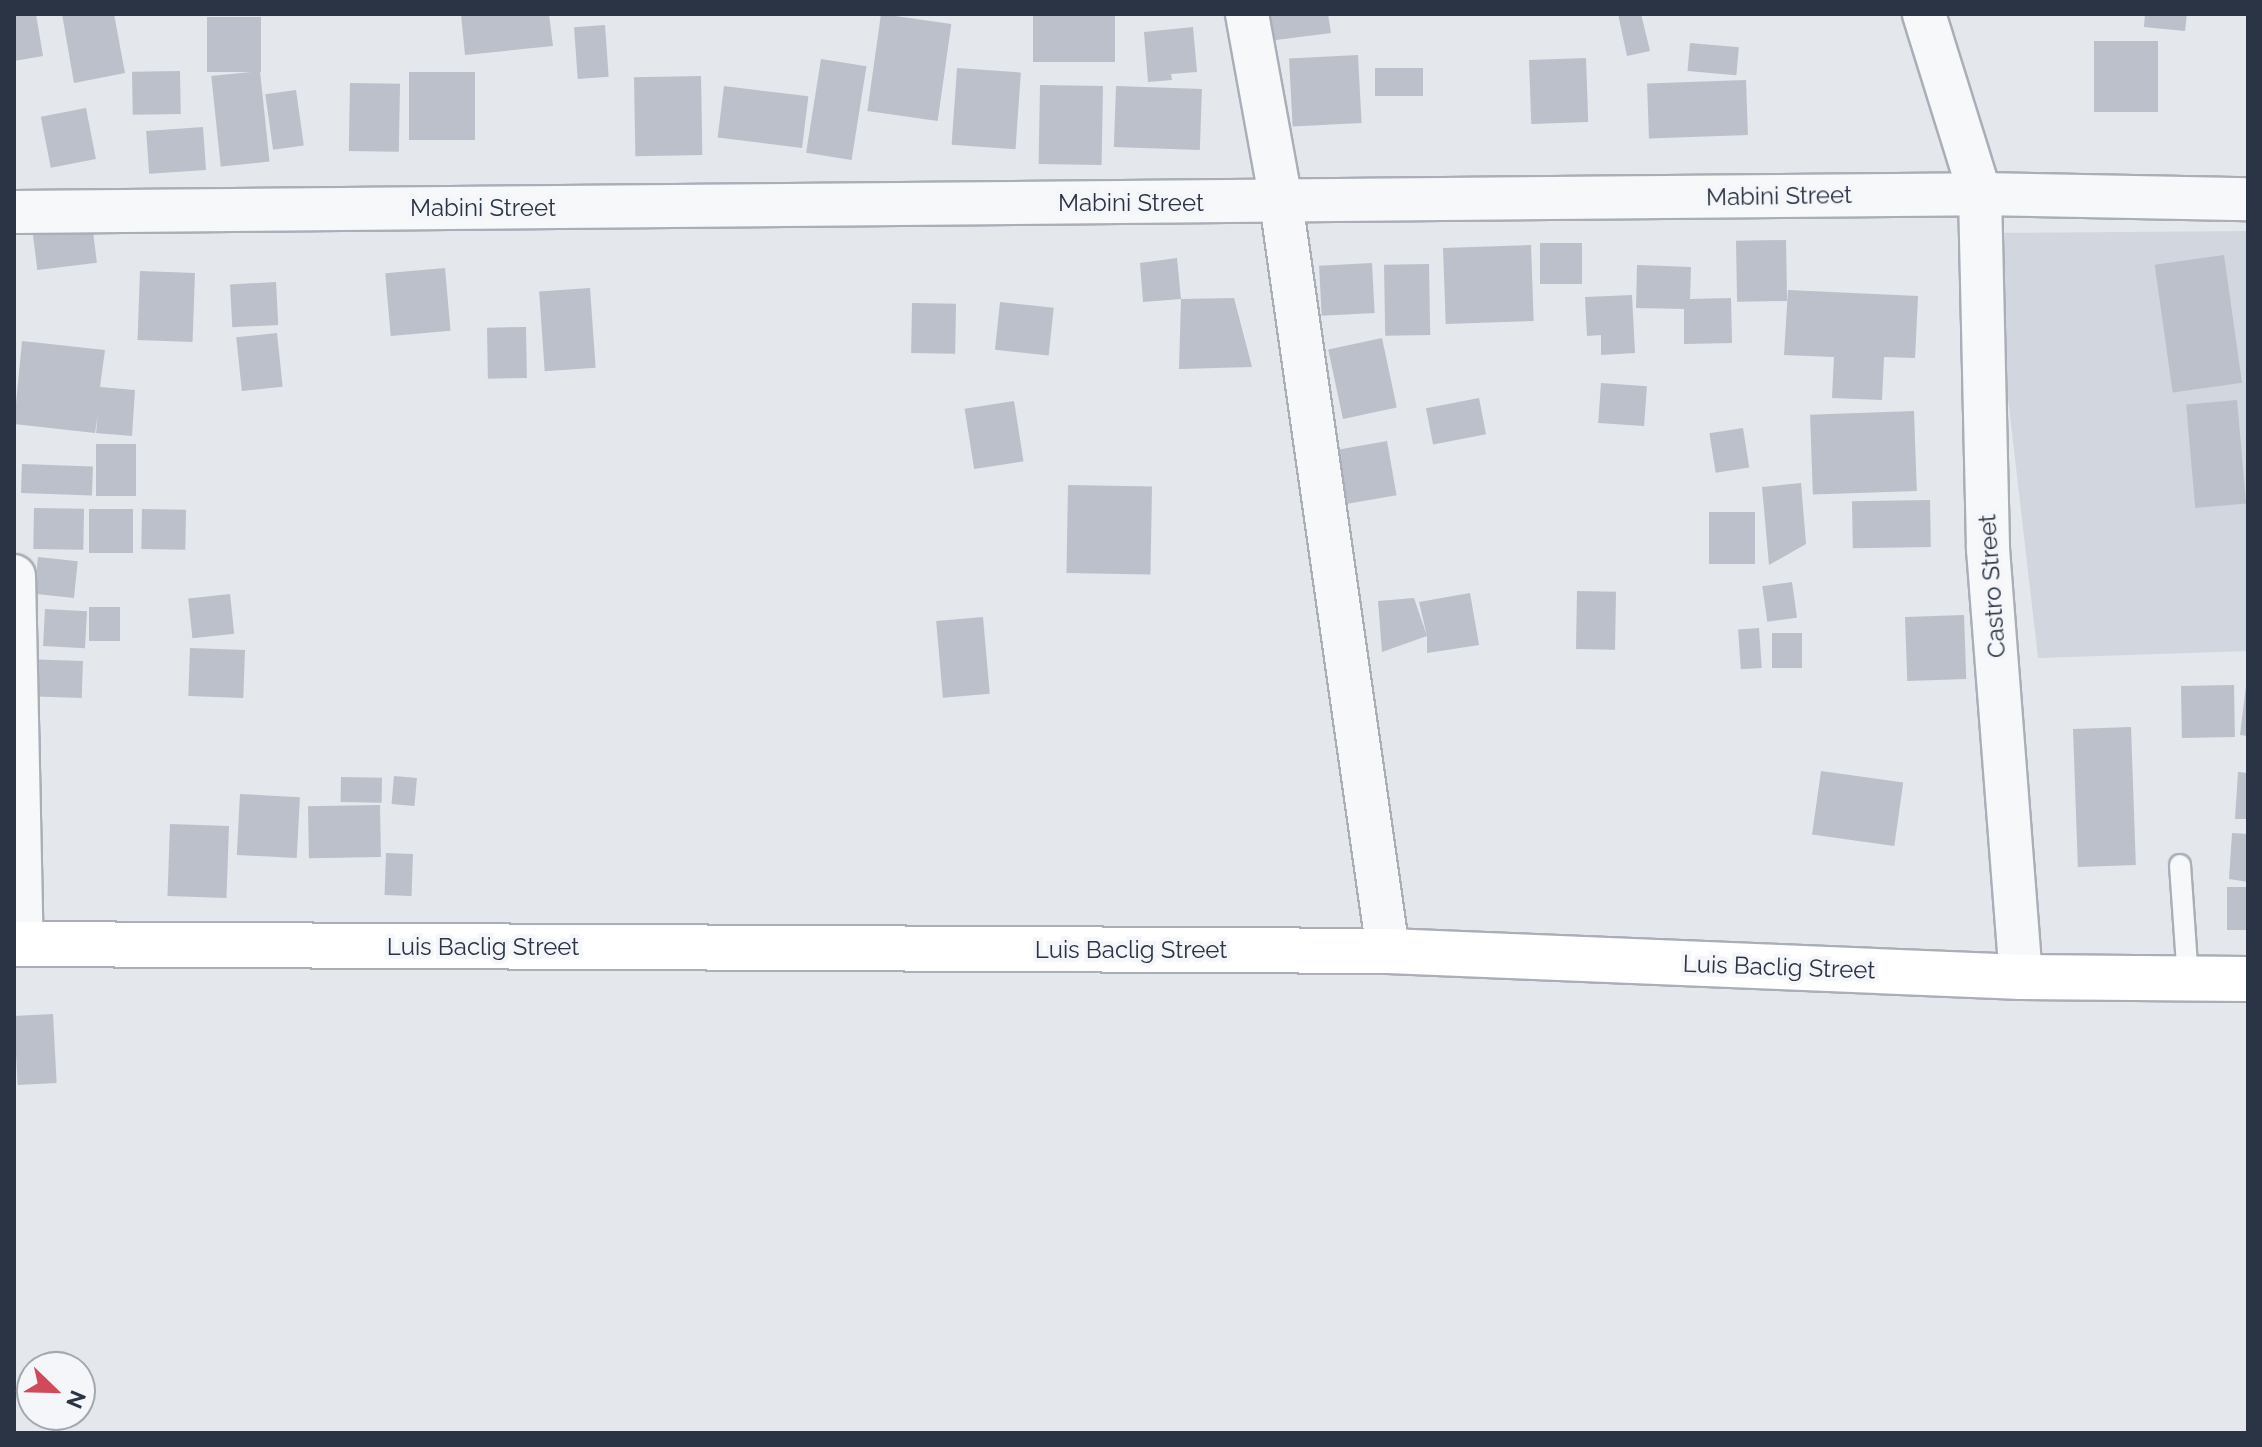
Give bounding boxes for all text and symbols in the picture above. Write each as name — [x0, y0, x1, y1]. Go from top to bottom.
street label: Mabini Street — [1706, 180, 1852, 212]
street label: Mabini Street — [1058, 189, 1204, 217]
street label: Mabini Street — [410, 194, 556, 222]
street label: Castro Street — [1973, 513, 2011, 659]
street label: Luis Baclig Street — [387, 933, 579, 961]
street label: Luis Baclig Street — [1035, 936, 1227, 964]
street label: Luis Baclig Street — [1682, 949, 1876, 985]
north arrow — [16, 1351, 96, 1431]
text: N — [61, 1387, 92, 1412]

